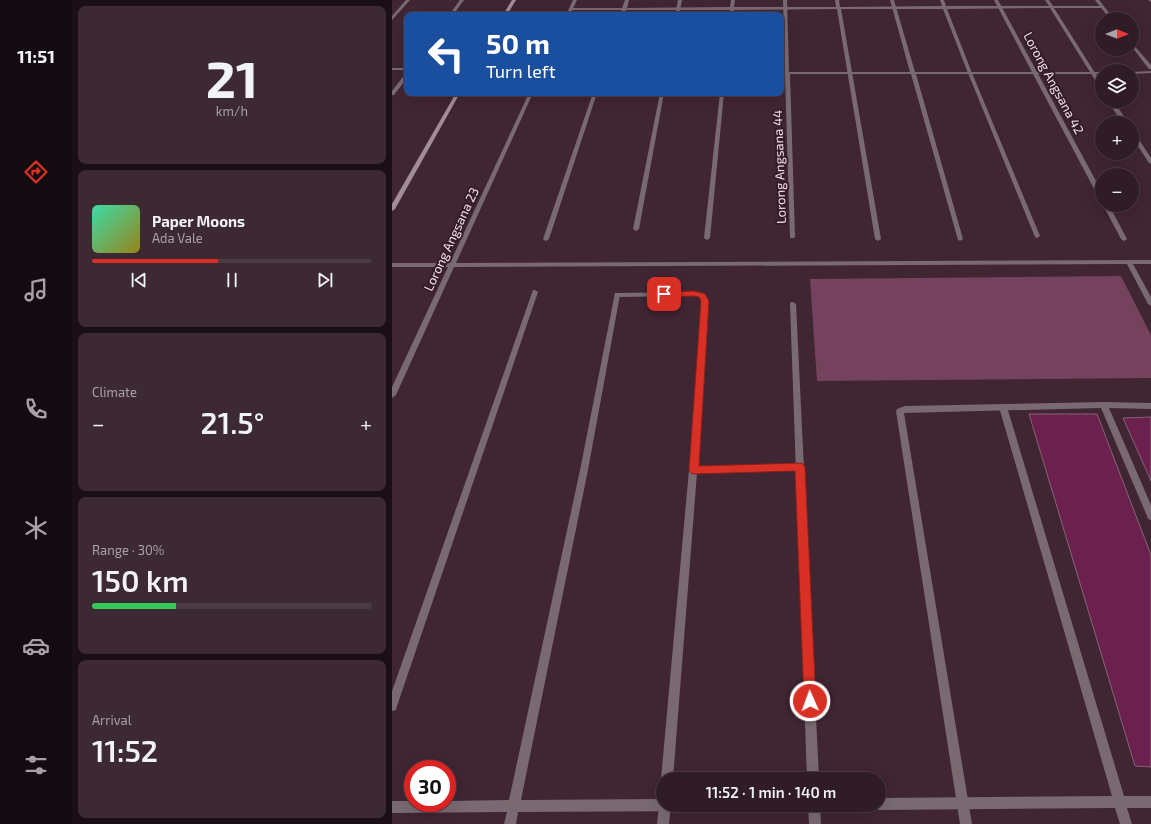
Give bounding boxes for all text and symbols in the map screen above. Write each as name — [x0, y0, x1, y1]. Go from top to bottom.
north arrow — [1095, 12, 1139, 56]
map controls — [1095, 12, 1139, 212]
text: 50 m — [486, 26, 550, 60]
icon: left — [420, 28, 472, 80]
street label: Lorong Angsana 42 — [1020, 29, 1088, 137]
text: 11:51 — [17, 45, 55, 67]
text: 21 — [206, 46, 258, 108]
text: Turn left — [486, 60, 556, 82]
button: layers — [1095, 64, 1139, 108]
text: km/h — [216, 103, 248, 119]
street label: Lorong Angsana 44 — [769, 110, 789, 224]
button: + — [1095, 116, 1139, 160]
icon: directions — [22, 158, 50, 186]
button: − — [1095, 168, 1139, 212]
street label: Lorong Angsana 23 — [420, 185, 482, 293]
text: Paper Moons — [152, 212, 245, 230]
text: Ada Vale — [152, 230, 203, 246]
icon: previous — [128, 269, 150, 291]
icon: pause — [221, 269, 243, 291]
icon: next — [314, 269, 336, 291]
icon: music — [22, 276, 50, 304]
pin — [647, 277, 681, 311]
icon: arrive — [653, 283, 675, 305]
text: Climate — [92, 384, 137, 400]
icon: phone — [22, 395, 50, 423]
text: 21.5° — [200, 404, 264, 440]
text: − — [92, 410, 105, 436]
text: + — [360, 410, 372, 436]
icon: climate — [22, 514, 50, 542]
text: Range · 30% — [92, 542, 164, 558]
text: 150 km — [92, 562, 189, 598]
icon: car — [22, 632, 50, 660]
position arrow — [789, 680, 831, 722]
text: Arrival — [92, 712, 132, 728]
text: 11:52 — [92, 732, 158, 768]
icon: filters — [22, 751, 50, 779]
speed limit sign: 30 — [404, 760, 456, 812]
text: 11:52 · 1 min · 140 m — [706, 783, 836, 801]

